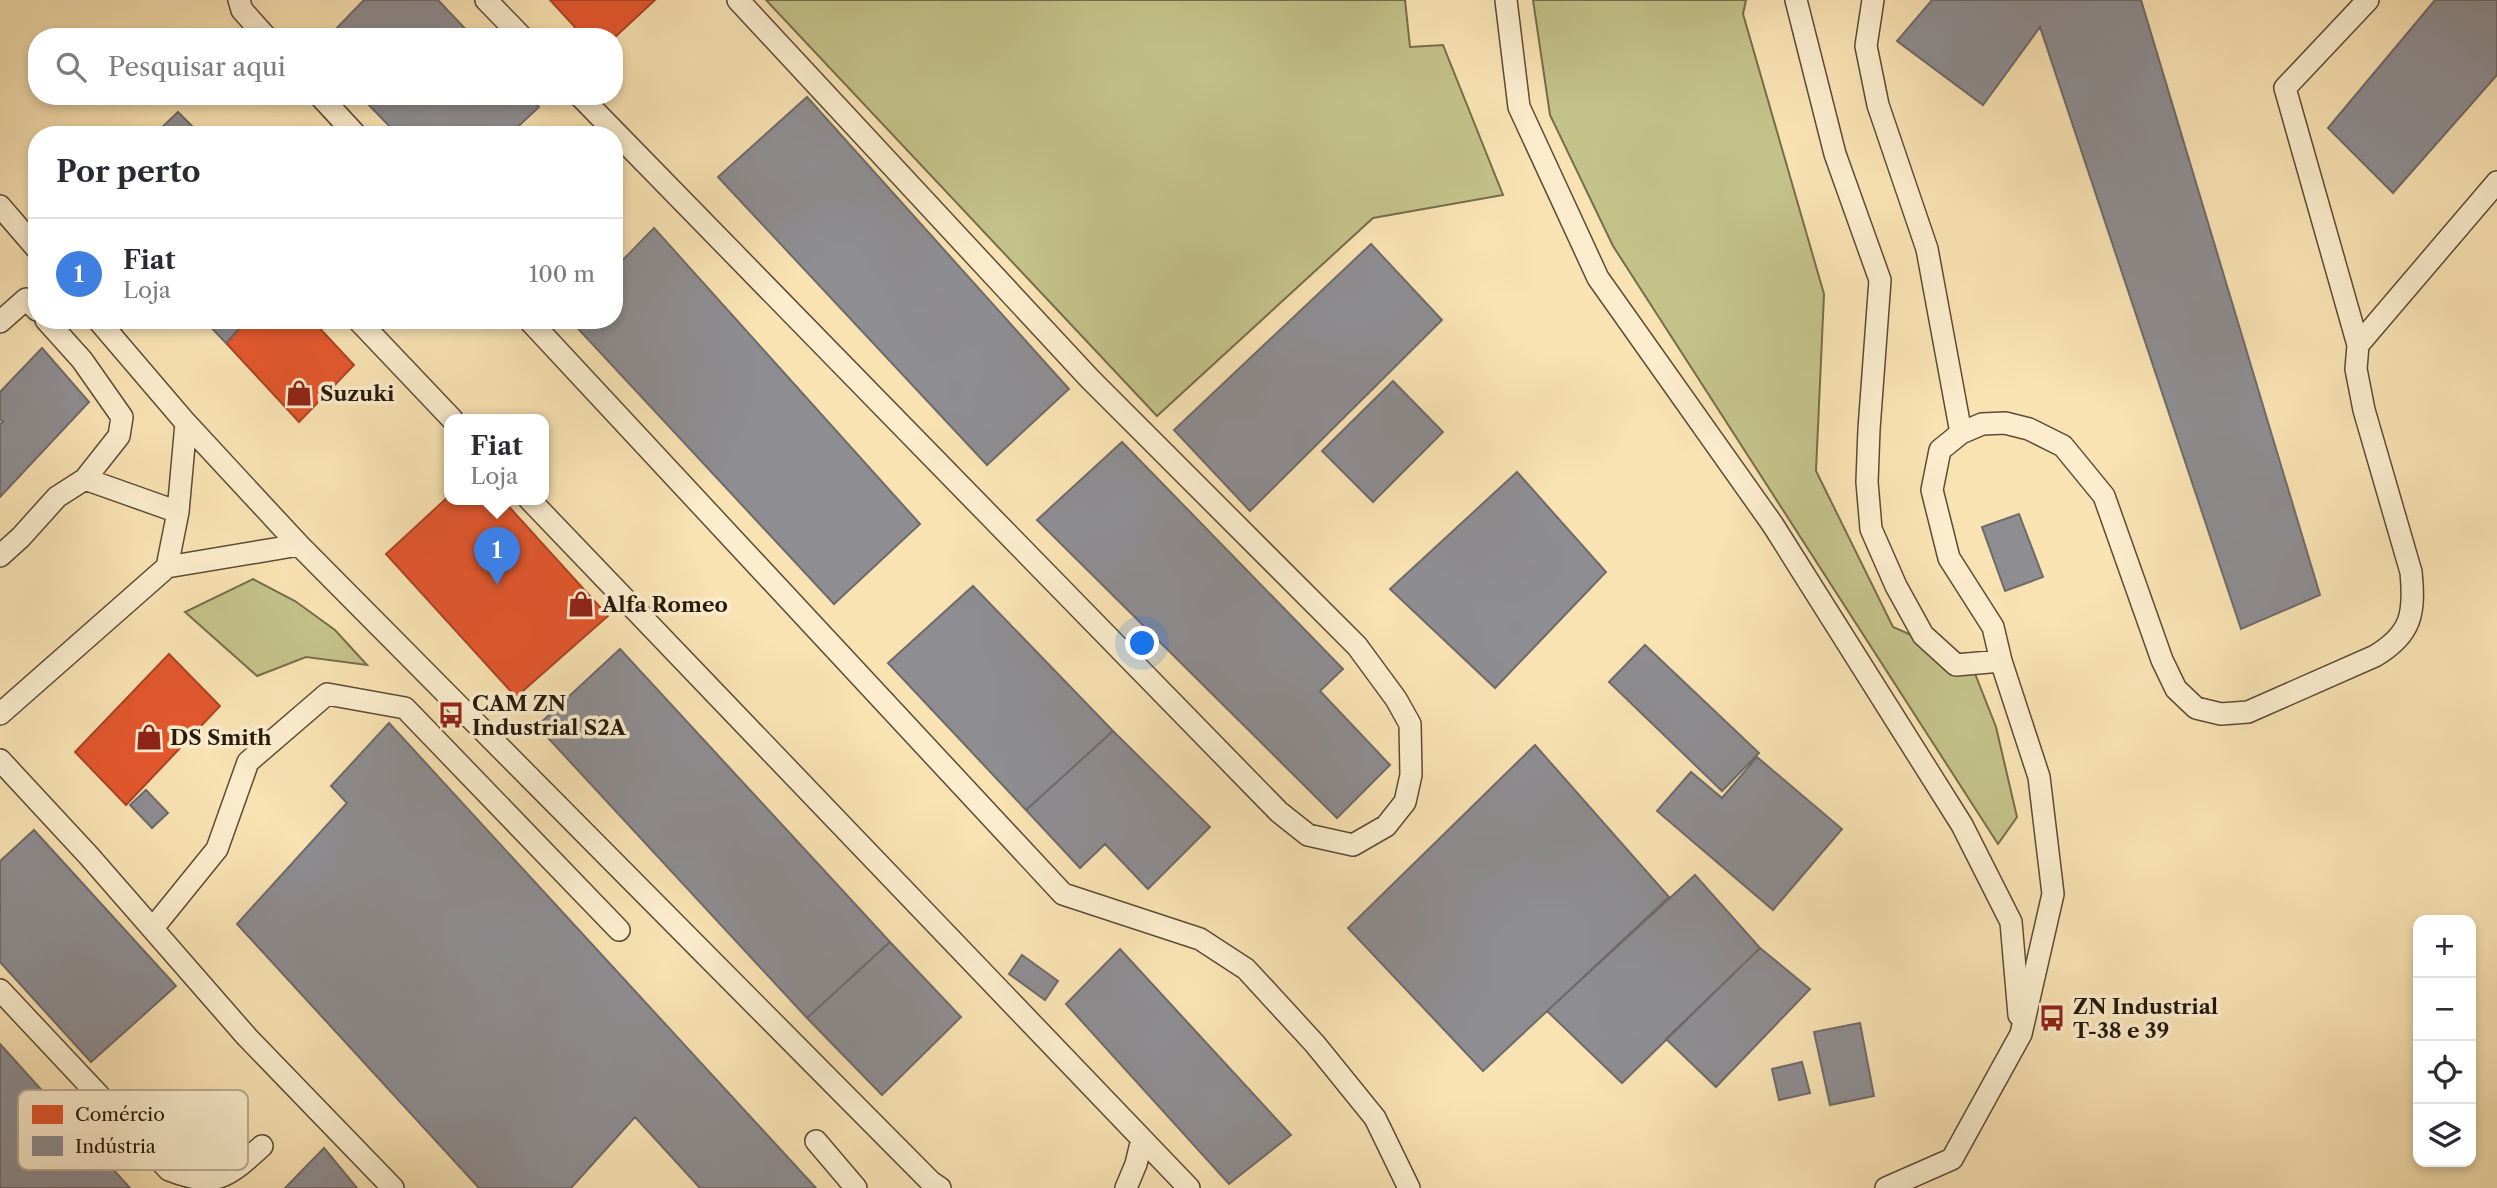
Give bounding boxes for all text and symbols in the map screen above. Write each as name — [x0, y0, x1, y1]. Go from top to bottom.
search box — [28, 28, 623, 105]
icon: search — [52, 48, 90, 86]
text: Pesquisar aqui — [108, 51, 286, 83]
text: Por perto — [56, 153, 201, 190]
text: Fiat — [123, 244, 175, 276]
text: 1 — [74, 260, 84, 288]
text: 100 m — [529, 260, 595, 288]
text: Loja — [123, 276, 171, 304]
shop icon: Suzuki — [284, 378, 314, 408]
place label: Suzuki — [320, 381, 395, 406]
popup — [444, 414, 549, 505]
text: Fiat — [470, 430, 523, 462]
text: Loja — [470, 462, 518, 490]
pin: 1 — [474, 527, 520, 585]
shop icon: Alfa Romeo — [566, 589, 596, 619]
place label: Alfa Romeo — [601, 592, 728, 617]
your location — [1125, 626, 1159, 660]
place label: CAM ZN Industrial S2A — [472, 691, 627, 740]
bus stop icon: CAM ZN Industrial S2A — [436, 700, 466, 730]
shop icon: DS Smith — [134, 722, 164, 752]
place label: DS Smith — [170, 725, 272, 750]
map controls — [2413, 915, 2476, 1167]
button: + — [2413, 915, 2476, 978]
button: − — [2413, 978, 2476, 1041]
place label: ZN Industrial T-38 e 39 — [2073, 994, 2218, 1043]
bus stop icon: ZN Industrial T-38 e 39 — [2037, 1003, 2067, 1033]
button: locate — [2413, 1041, 2476, 1104]
legend — [18, 1090, 248, 1170]
text: Comércio — [75, 1103, 165, 1126]
button: layers — [2413, 1104, 2476, 1167]
text: Indústria — [75, 1135, 156, 1158]

